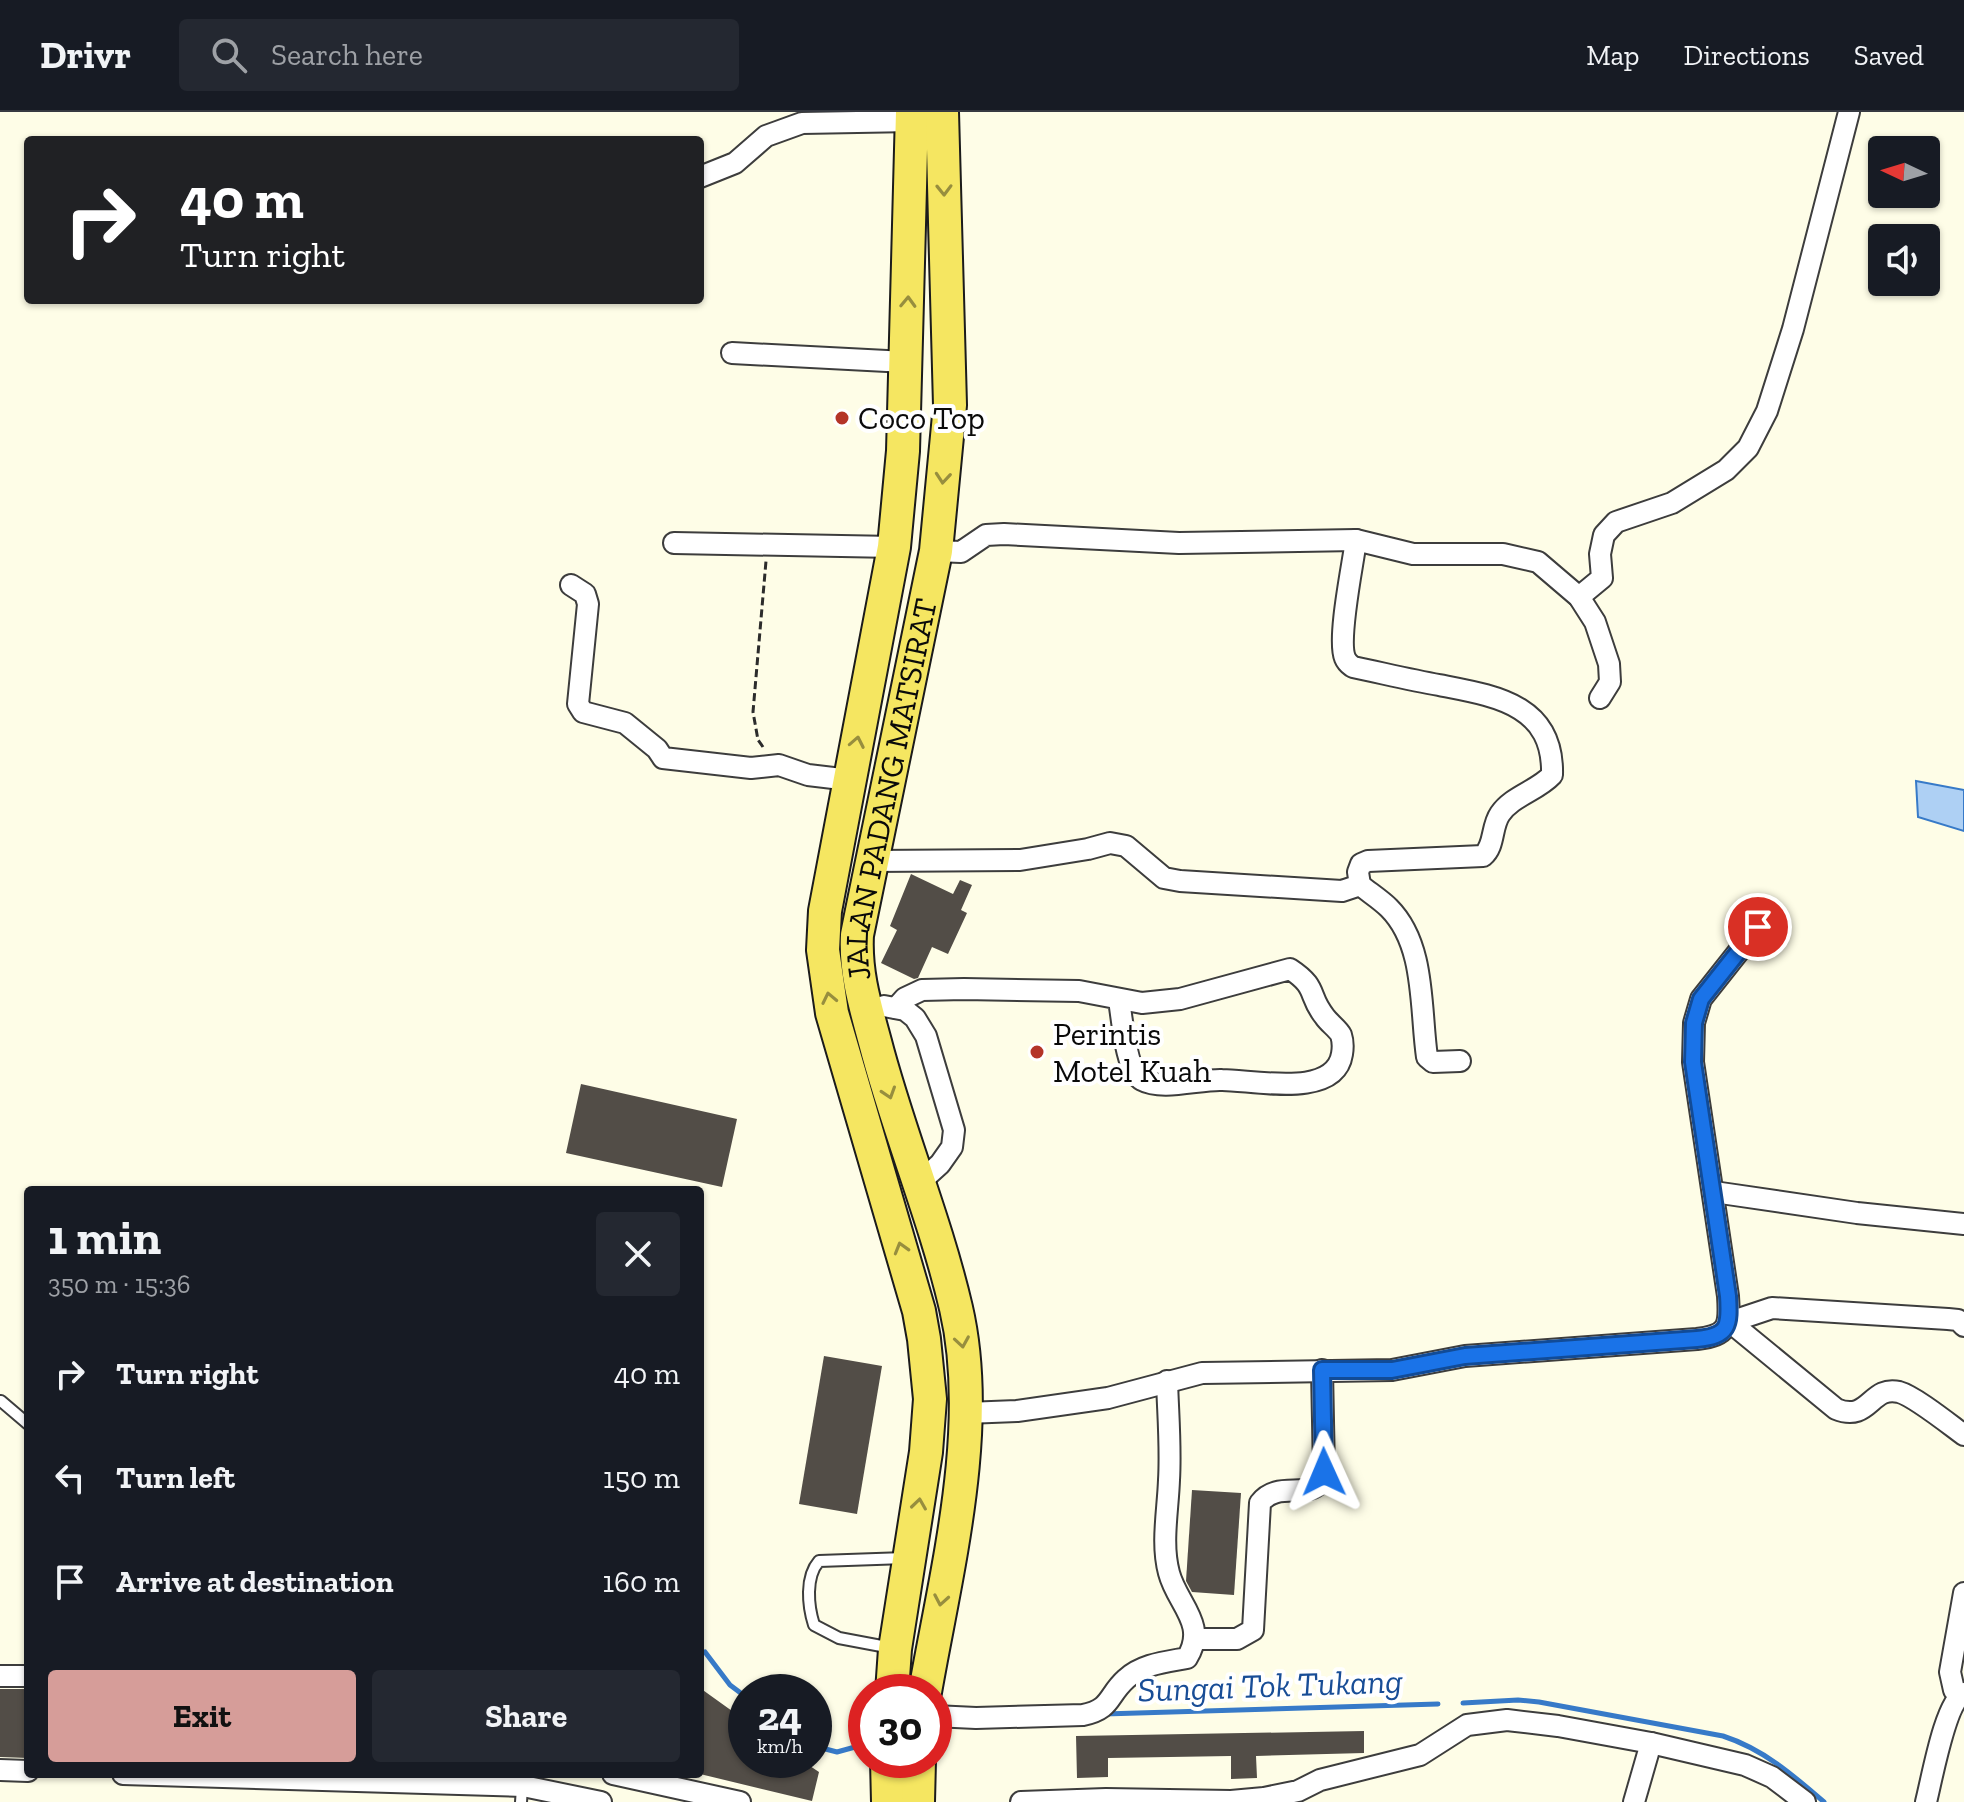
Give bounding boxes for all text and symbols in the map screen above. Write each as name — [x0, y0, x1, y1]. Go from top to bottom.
search box — [179, 19, 739, 91]
text: Drivr — [40, 32, 131, 78]
icon: search — [207, 33, 251, 77]
text: Search here — [271, 37, 423, 73]
text: Map — [1586, 39, 1639, 72]
text: Directions — [1683, 39, 1810, 72]
text: Saved — [1854, 39, 1924, 72]
north arrow — [1868, 136, 1940, 208]
map controls — [1868, 136, 1940, 296]
text: 40 m — [180, 165, 304, 232]
icon: right — [48, 168, 152, 272]
one-way arrow — [935, 184, 953, 197]
button: sound — [1868, 224, 1940, 296]
text: Turn right — [180, 233, 345, 276]
one-way arrow — [900, 295, 917, 308]
place label: Coco Top — [858, 399, 985, 437]
marker: Coco Top — [833, 409, 851, 427]
one-way arrow — [935, 472, 952, 485]
street label: JALAN PADANG MATSIRAT — [837, 595, 945, 983]
one-way arrow — [848, 735, 865, 749]
pin — [1724, 893, 1792, 961]
icon: arrive — [1736, 905, 1780, 949]
one-way arrow — [821, 992, 838, 1005]
place label: Perintis Motel Kuah — [1053, 1015, 1211, 1090]
marker: Perintis Motel Kuah — [1028, 1043, 1046, 1061]
one-way arrow — [880, 1085, 896, 1099]
text: 1 min — [48, 1209, 161, 1266]
button: close — [596, 1212, 680, 1296]
one-way arrow — [894, 1242, 910, 1256]
text: 350 m · 15:36 — [48, 1268, 191, 1300]
one-way arrow — [953, 1335, 970, 1349]
icon: right — [48, 1352, 92, 1396]
text: Turn right — [116, 1356, 258, 1392]
text: 40 m — [614, 1356, 680, 1392]
position arrow — [1282, 1430, 1366, 1514]
icon: left — [48, 1456, 92, 1500]
text: Turn left — [116, 1460, 235, 1496]
text: 150 m — [603, 1460, 680, 1496]
one-way arrow — [910, 1497, 927, 1511]
icon: arrive — [48, 1560, 92, 1604]
text: Arrive at destination — [116, 1564, 393, 1600]
text: 160 m — [603, 1564, 680, 1600]
one-way arrow — [933, 1593, 950, 1607]
water label: Sungai Tok Tukang — [1137, 1660, 1404, 1711]
button: Exit — [48, 1670, 356, 1762]
button: Share — [372, 1670, 680, 1762]
speed limit sign: 30 — [848, 1674, 952, 1778]
text: 24 — [758, 1692, 802, 1740]
text: km/h — [757, 1734, 803, 1758]

